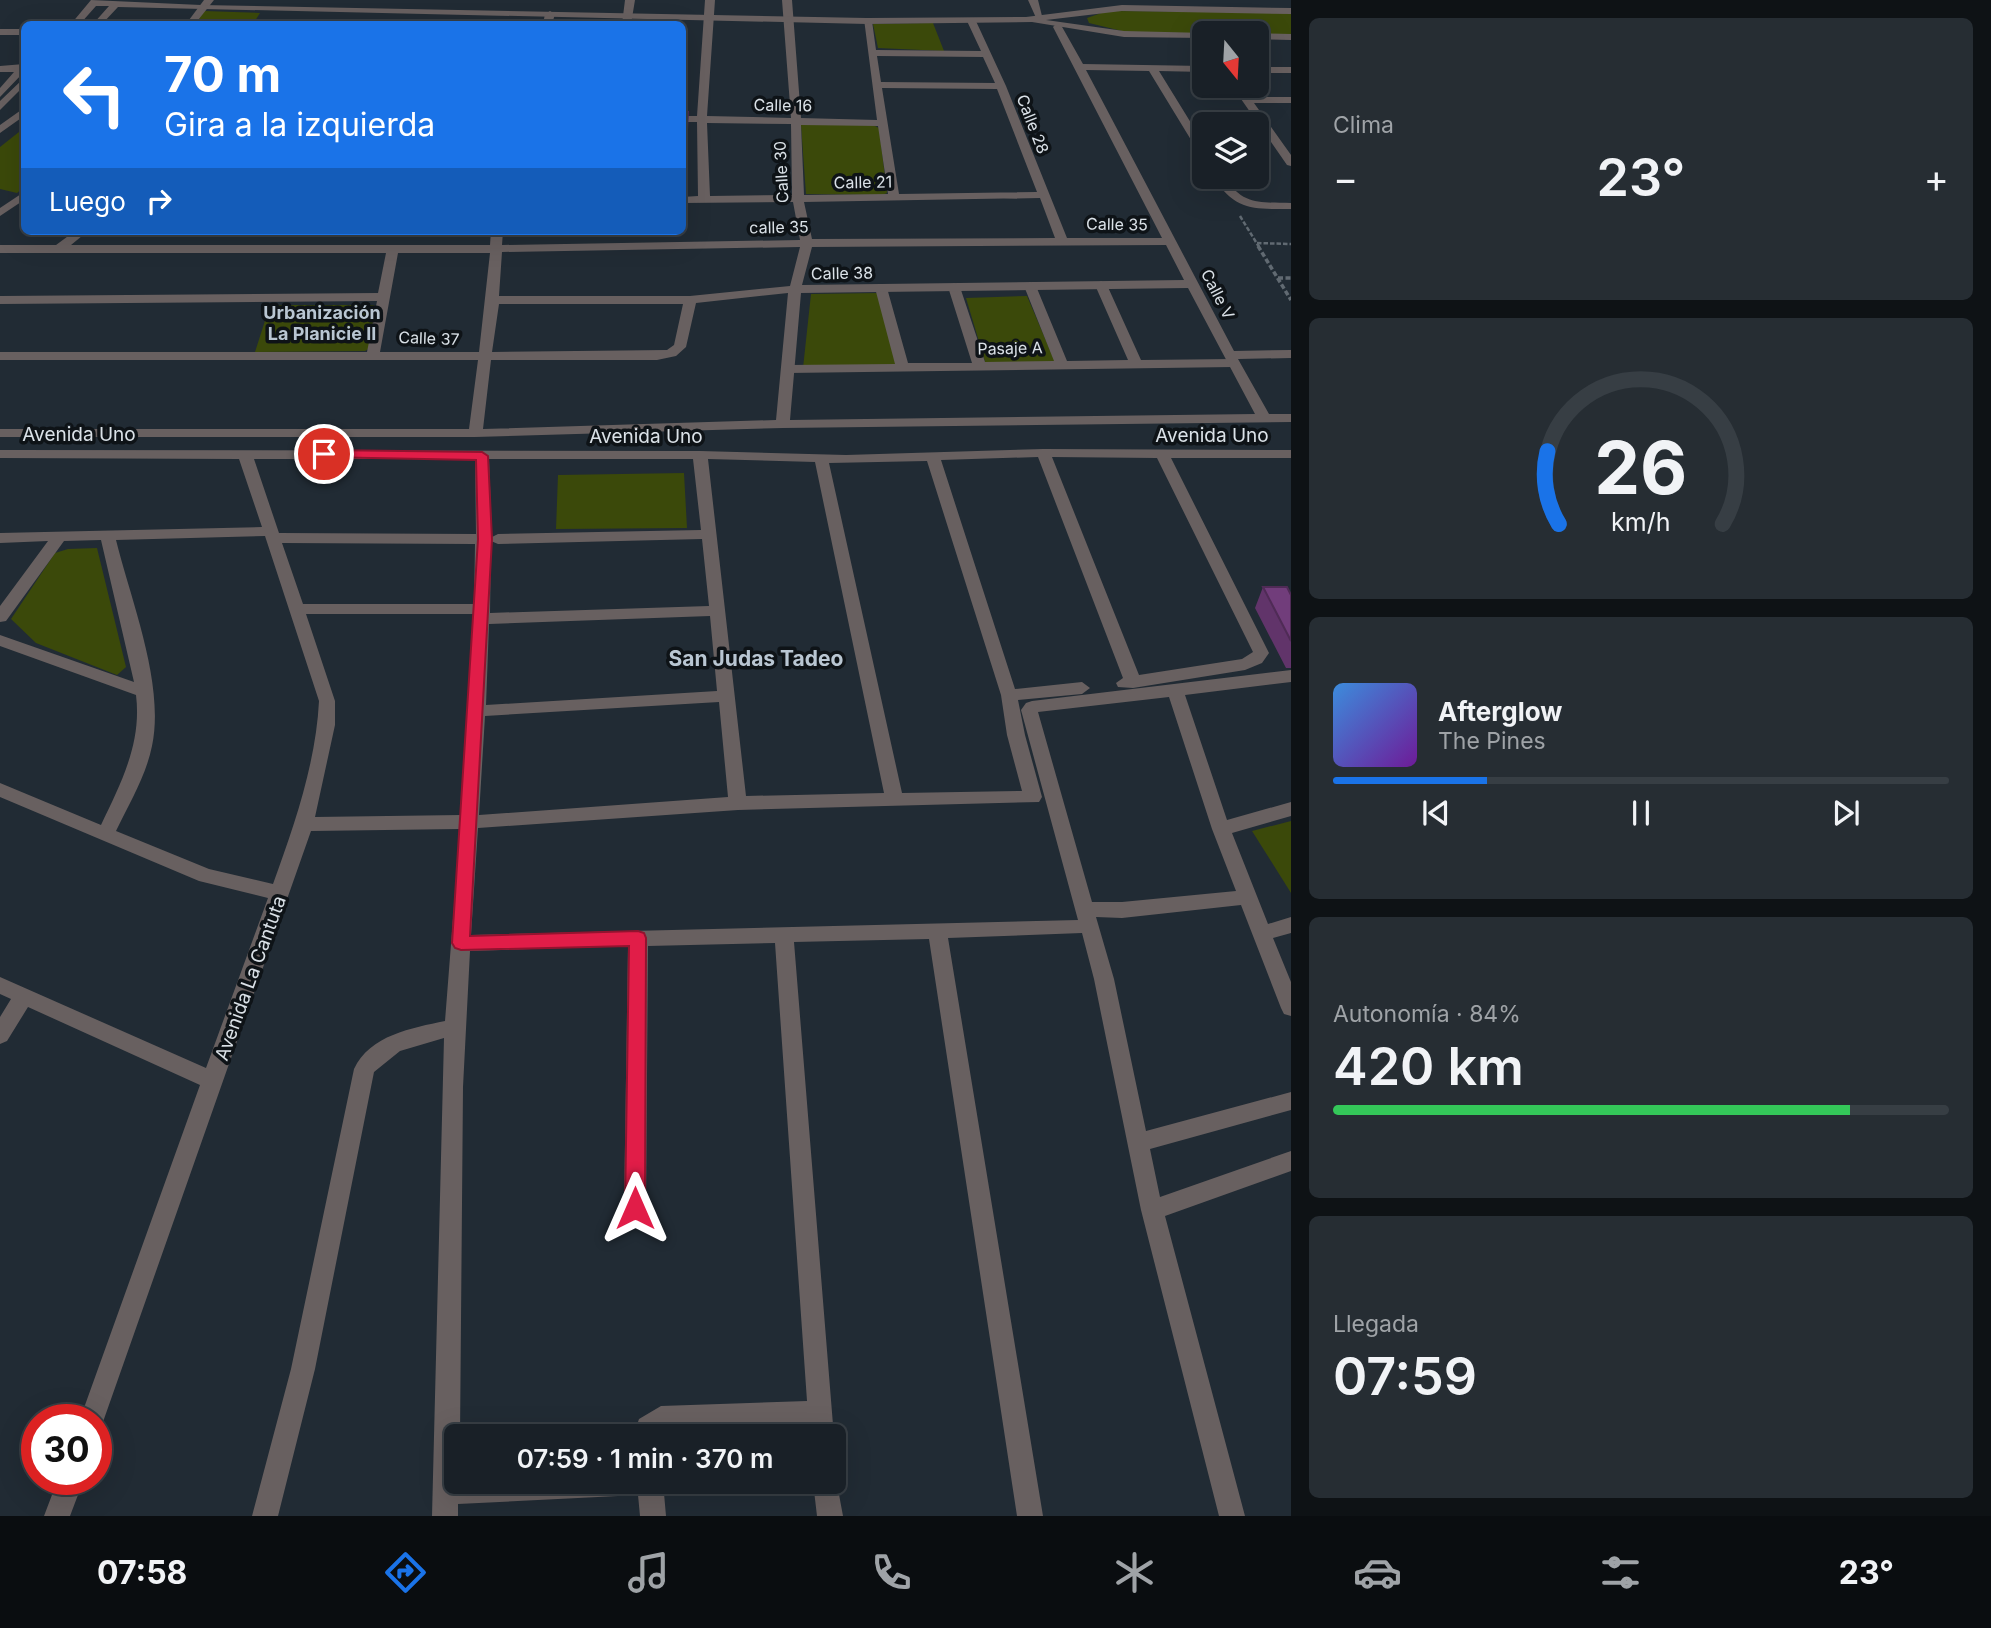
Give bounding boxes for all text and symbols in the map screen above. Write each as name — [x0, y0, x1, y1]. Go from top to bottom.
north arrow — [1192, 21, 1269, 98]
map controls — [1192, 21, 1269, 189]
text: 70 m — [164, 45, 281, 104]
icon: left — [49, 49, 140, 140]
street label: Calle 28 — [1013, 92, 1053, 156]
street label: Calle 16 — [753, 94, 813, 116]
text: Gira a la izquierda — [164, 105, 435, 144]
text: Clima — [1333, 111, 1394, 139]
button: layers — [1192, 112, 1269, 189]
street label: Calle 30 — [769, 140, 793, 204]
text: 23° — [1597, 146, 1685, 209]
text: − — [1333, 155, 1358, 201]
text: + — [1924, 155, 1949, 201]
street label: Calle 21 — [834, 171, 892, 193]
icon: right — [140, 182, 178, 220]
text: Luego — [49, 186, 126, 217]
street label: Calle 35 — [1086, 213, 1148, 235]
street label: calle 35 — [749, 216, 809, 238]
street label: Calle 38 — [811, 262, 873, 284]
street label: Calle V — [1197, 266, 1239, 322]
district label: Urbanización La Planicie II — [263, 302, 381, 344]
street label: Calle 37 — [398, 327, 460, 349]
street label: Pasaje A — [977, 337, 1043, 359]
street label: Avenida Uno — [22, 423, 136, 446]
pin — [294, 424, 354, 484]
street label: Avenida Uno — [1155, 424, 1269, 447]
text: 26 — [1594, 424, 1688, 513]
street label: Avenida Uno — [589, 425, 703, 448]
icon: arrive — [305, 435, 343, 473]
text: km/h — [1611, 507, 1671, 537]
district label: San Judas Tadeo — [669, 646, 844, 671]
text: Afterglow — [1438, 696, 1562, 727]
text: The Pines — [1438, 727, 1546, 755]
icon: previous — [1417, 794, 1455, 832]
icon: pause — [1622, 794, 1660, 832]
icon: next — [1827, 794, 1865, 832]
street label: Avenida La Cantuta — [210, 893, 291, 1064]
text: Autonomía · 84% — [1333, 1000, 1521, 1028]
text: 420 km — [1333, 1035, 1524, 1098]
position arrow — [598, 1171, 672, 1245]
text: Llegada — [1333, 1310, 1419, 1338]
text: 07:59 — [1333, 1345, 1477, 1408]
speed limit sign: 30 — [21, 1404, 112, 1495]
text: 07:59 · 1 min · 370 m — [517, 1443, 773, 1474]
icon: directions — [381, 1548, 430, 1597]
icon: music — [624, 1548, 673, 1597]
icon: phone — [867, 1548, 916, 1597]
icon: climate — [1110, 1548, 1159, 1597]
icon: car — [1353, 1548, 1402, 1597]
icon: filters — [1596, 1548, 1645, 1597]
text: 07:58 — [97, 1553, 187, 1592]
text: 23° — [1839, 1553, 1894, 1592]

